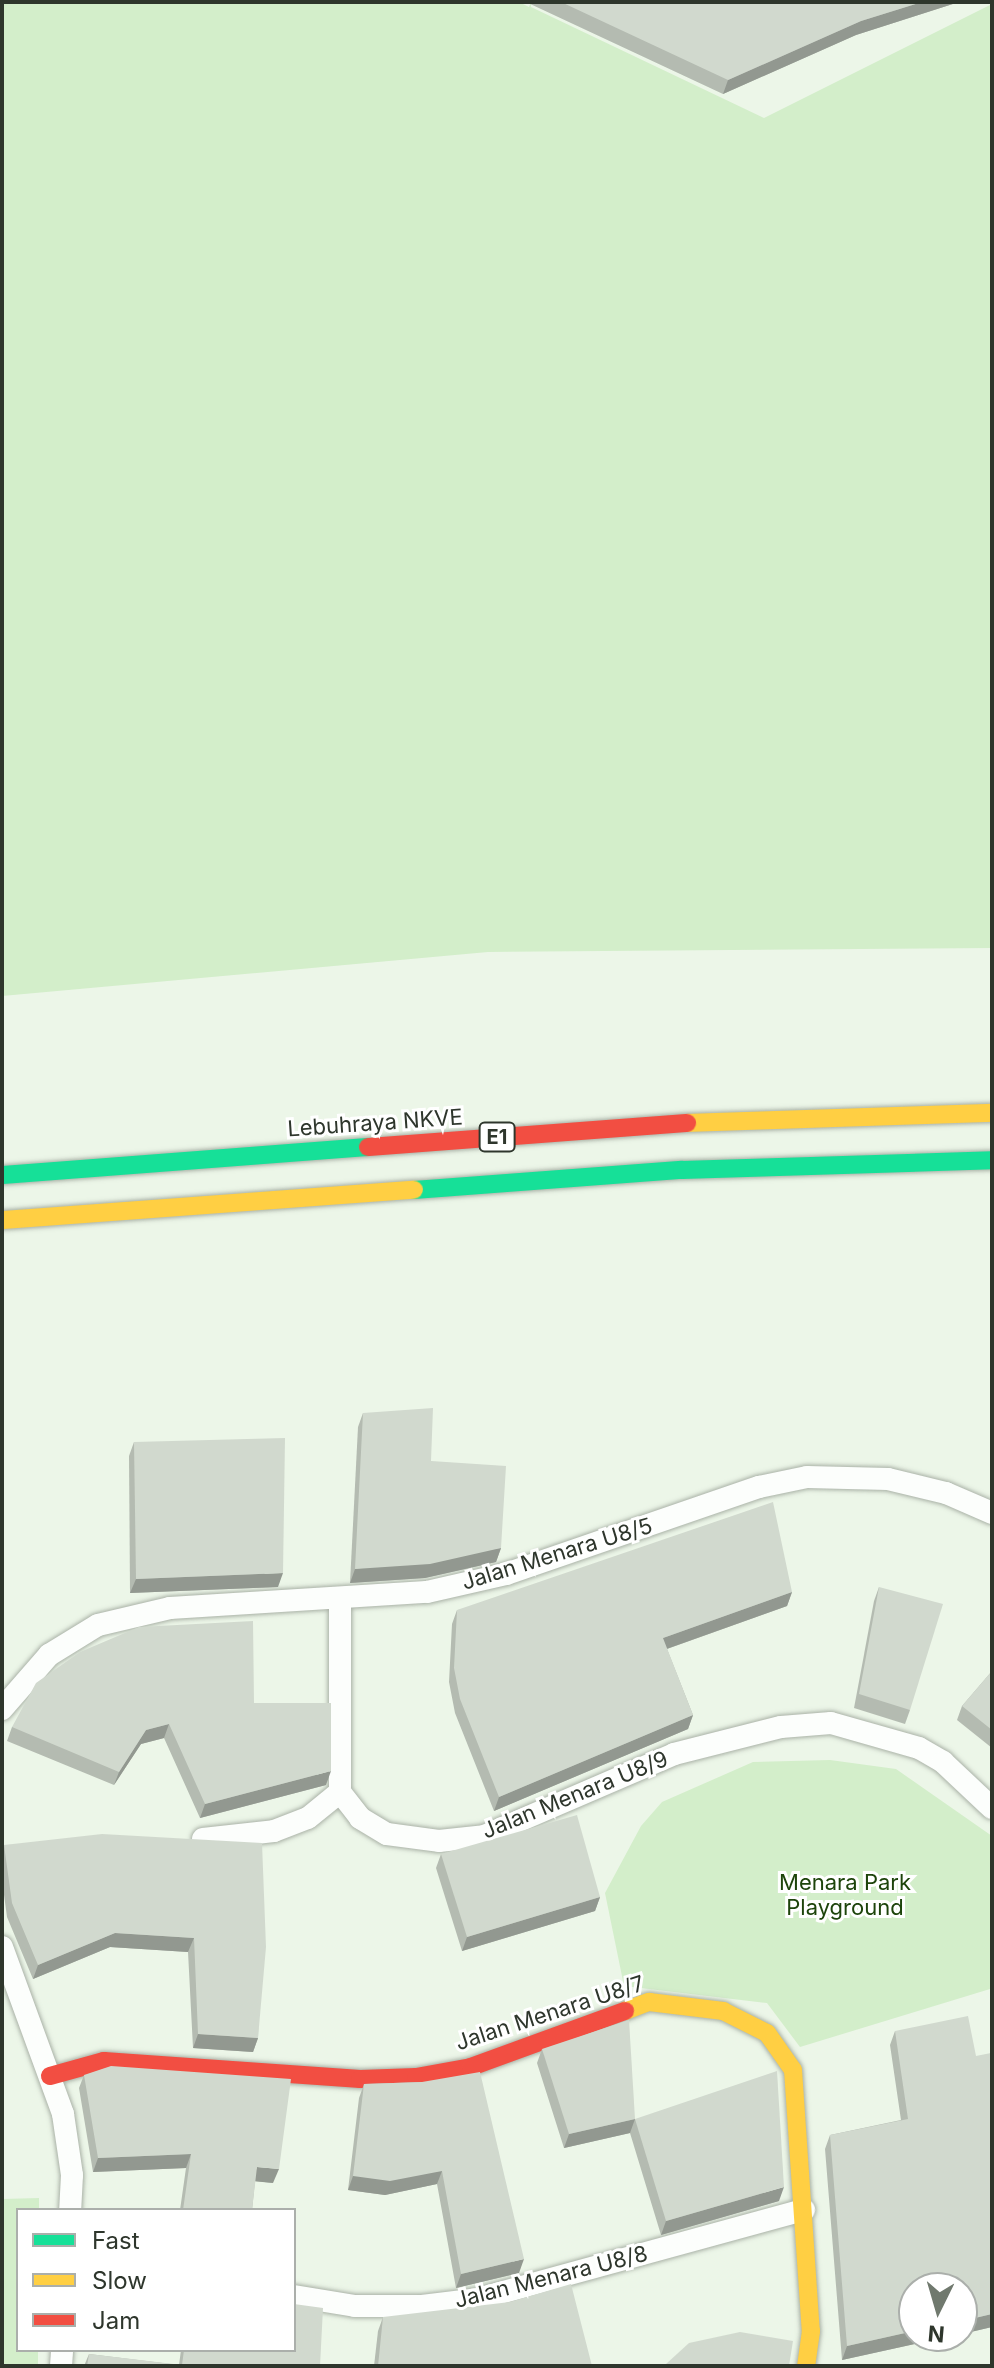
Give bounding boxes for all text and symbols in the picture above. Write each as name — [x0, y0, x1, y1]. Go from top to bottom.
street label: Lebuhraya NKVE — [286, 1104, 464, 1142]
road number: E1 — [477, 1121, 517, 1153]
street label: Jalan Menara U8/5 — [458, 1512, 656, 1596]
street label: Jalan Menara U8/9 — [478, 1746, 672, 1844]
park label: Menara Park Playground — [779, 1869, 911, 1920]
street label: Jalan Menara U8/7 — [452, 1970, 648, 2056]
legend — [16, 2208, 296, 2352]
text: Fast — [92, 2226, 140, 2255]
street label: Jalan Menara U8/8 — [452, 2240, 650, 2314]
text: Slow — [92, 2266, 147, 2295]
north arrow — [898, 2272, 978, 2352]
text: Jam — [92, 2306, 140, 2335]
text: N — [927, 2320, 946, 2348]

